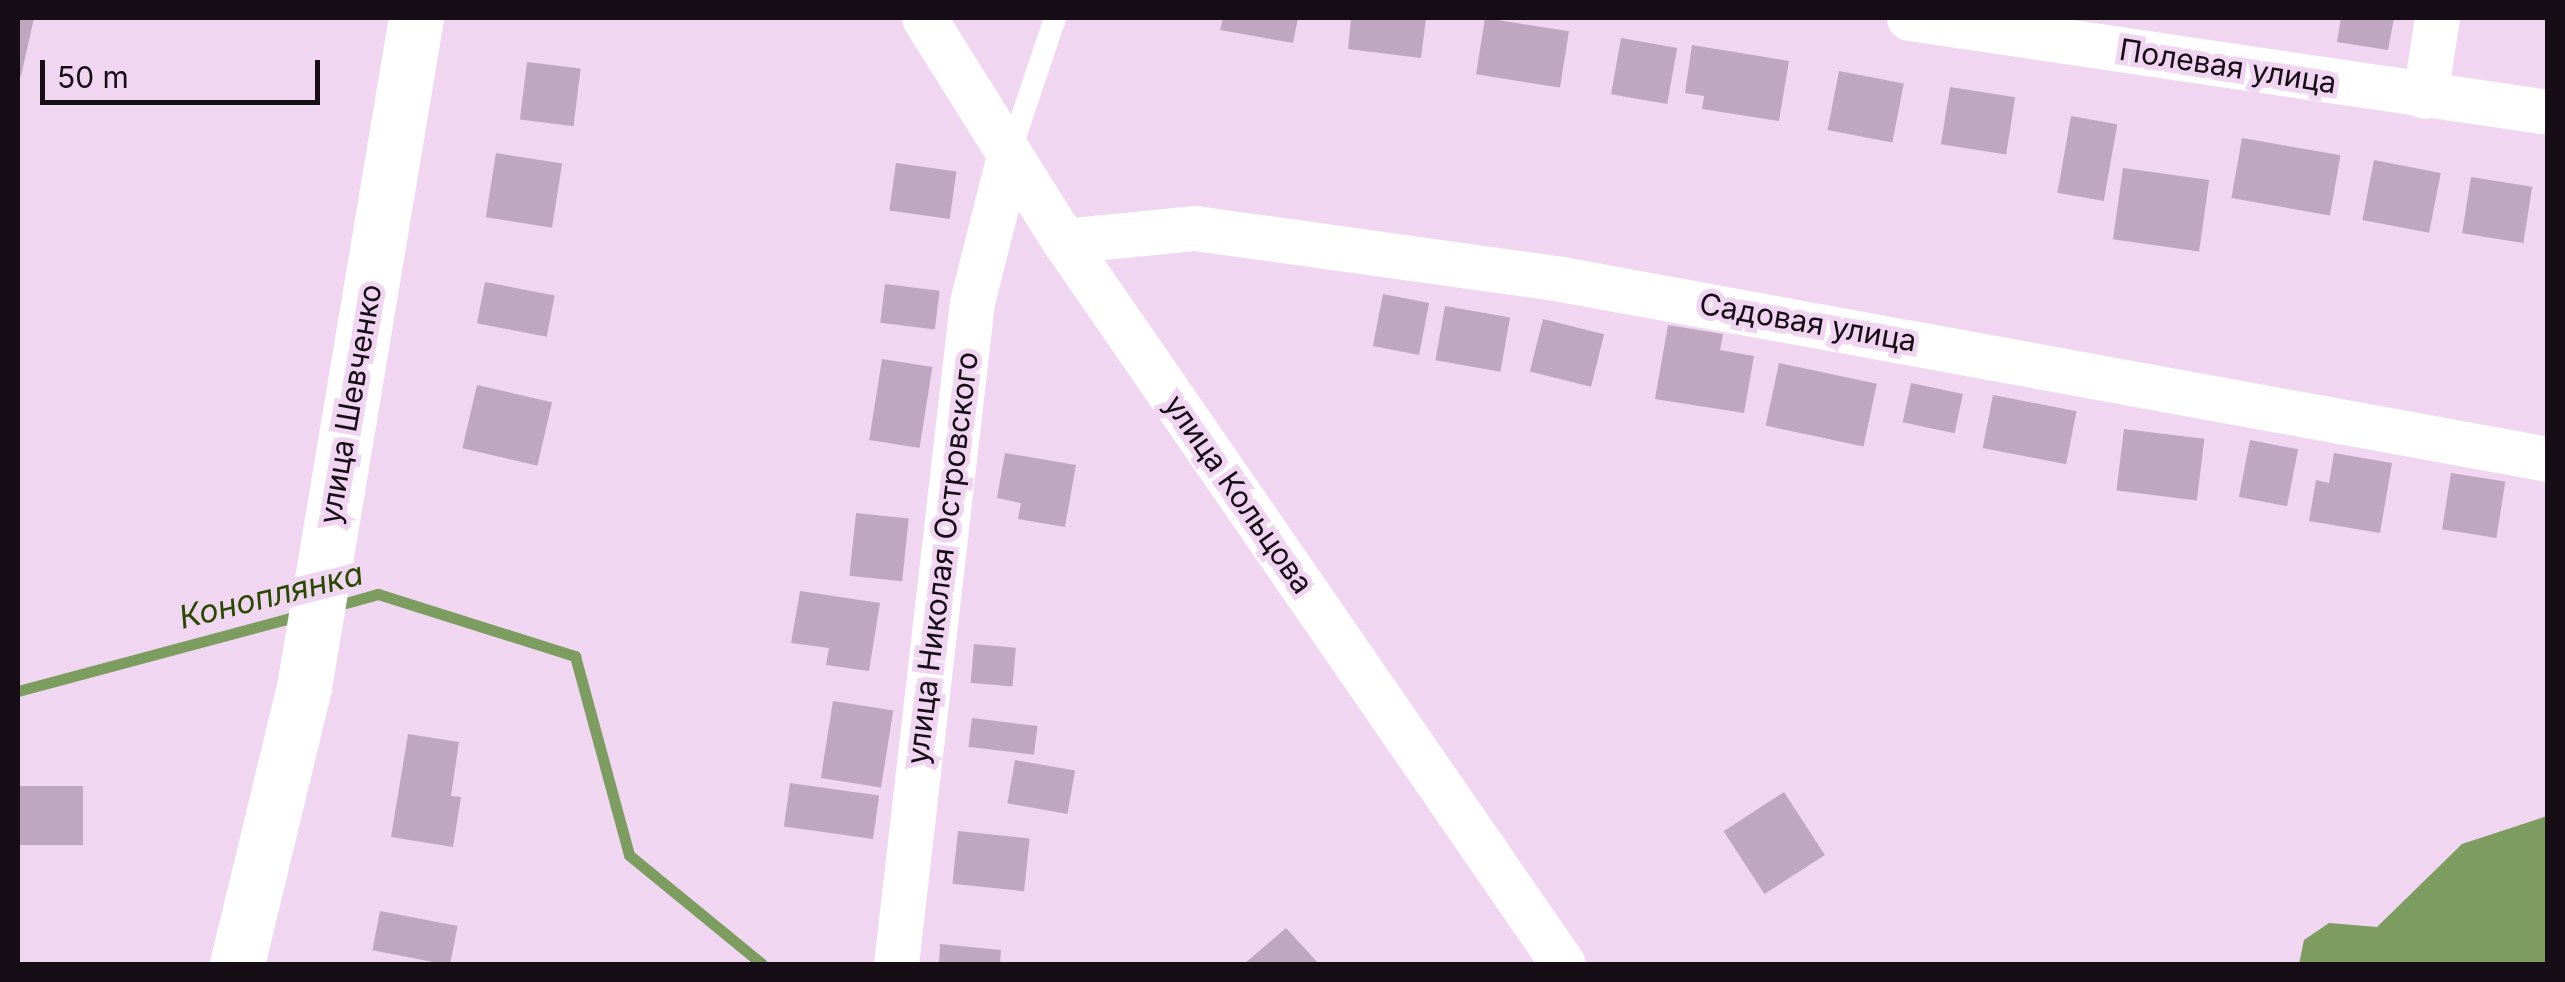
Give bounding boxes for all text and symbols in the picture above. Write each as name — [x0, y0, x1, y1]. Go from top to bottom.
street label: Полевая улица — [2117, 31, 2339, 101]
scale bar — [45, 40, 325, 102]
text: 50 m — [57, 59, 129, 95]
street label: улица Шевченко — [311, 281, 389, 527]
street label: Садовая улица — [1697, 285, 1919, 359]
street label: улица Николая Островского — [899, 350, 985, 766]
street label: улица Кольцова — [1157, 388, 1321, 600]
water label: Коноплянка — [175, 555, 367, 637]

